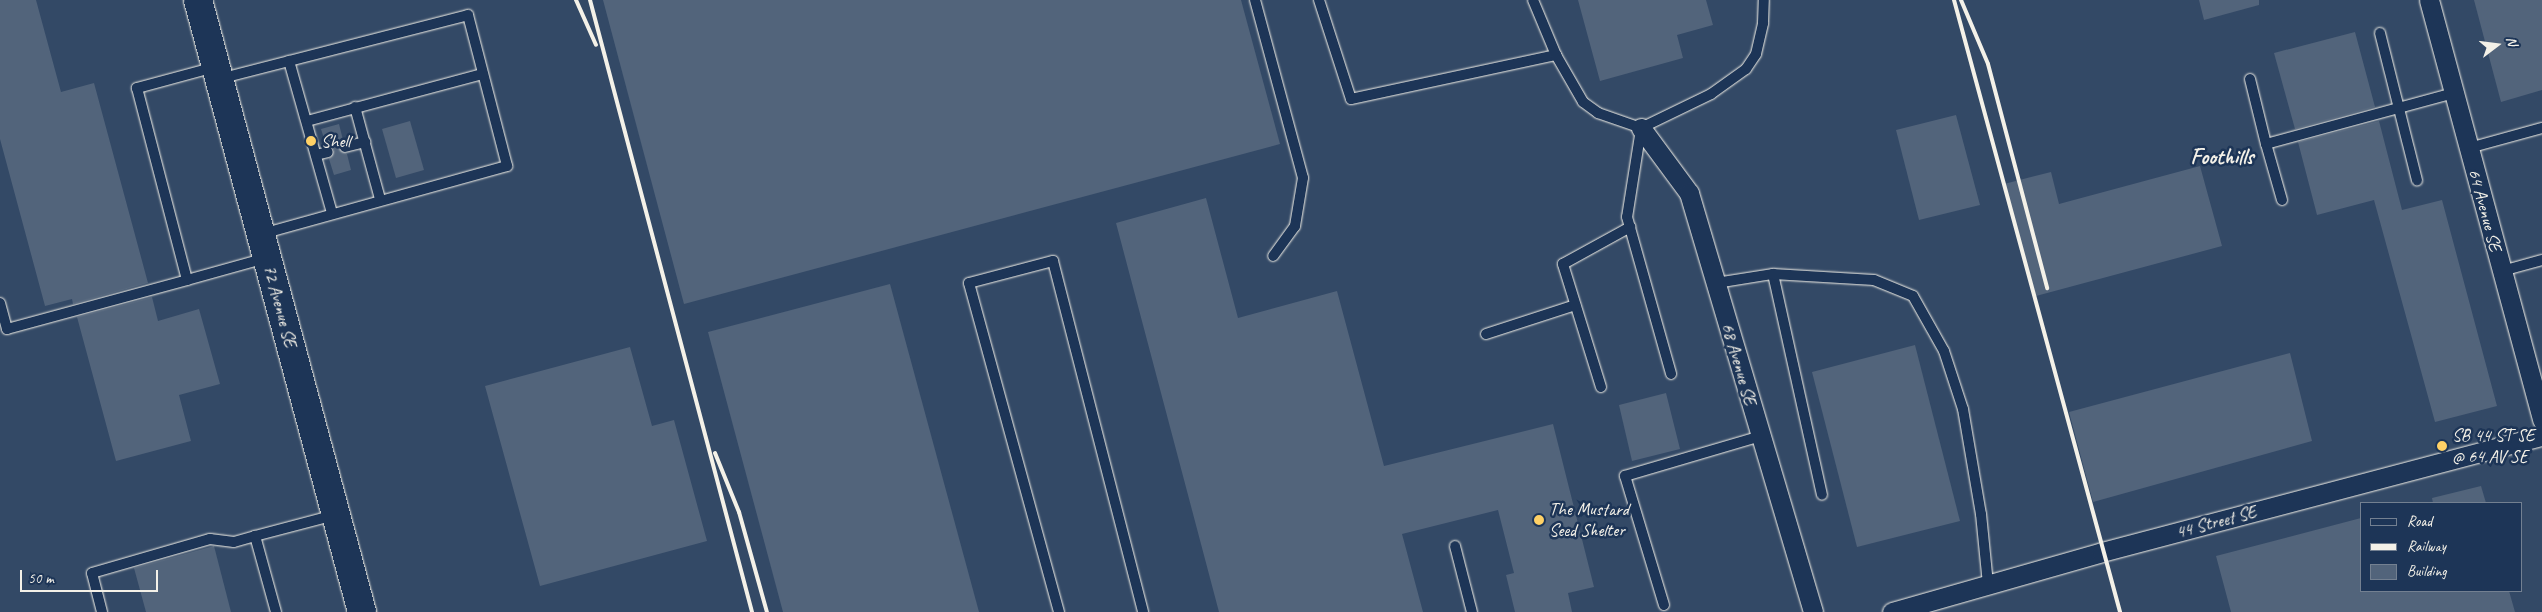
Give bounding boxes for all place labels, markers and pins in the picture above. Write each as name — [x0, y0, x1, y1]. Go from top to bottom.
place label: Shell — [321, 130, 350, 152]
marker: Shell — [305, 135, 317, 147]
place label: SB 44 ST SE @ 64 AV SE — [2452, 425, 2534, 468]
marker: SB 44 ST SE @ 64 AV SE — [2436, 440, 2448, 452]
place label: The Mustard Seed Shelter — [1549, 499, 1628, 542]
marker: The Mustard Seed Shelter — [1533, 514, 1545, 526]

